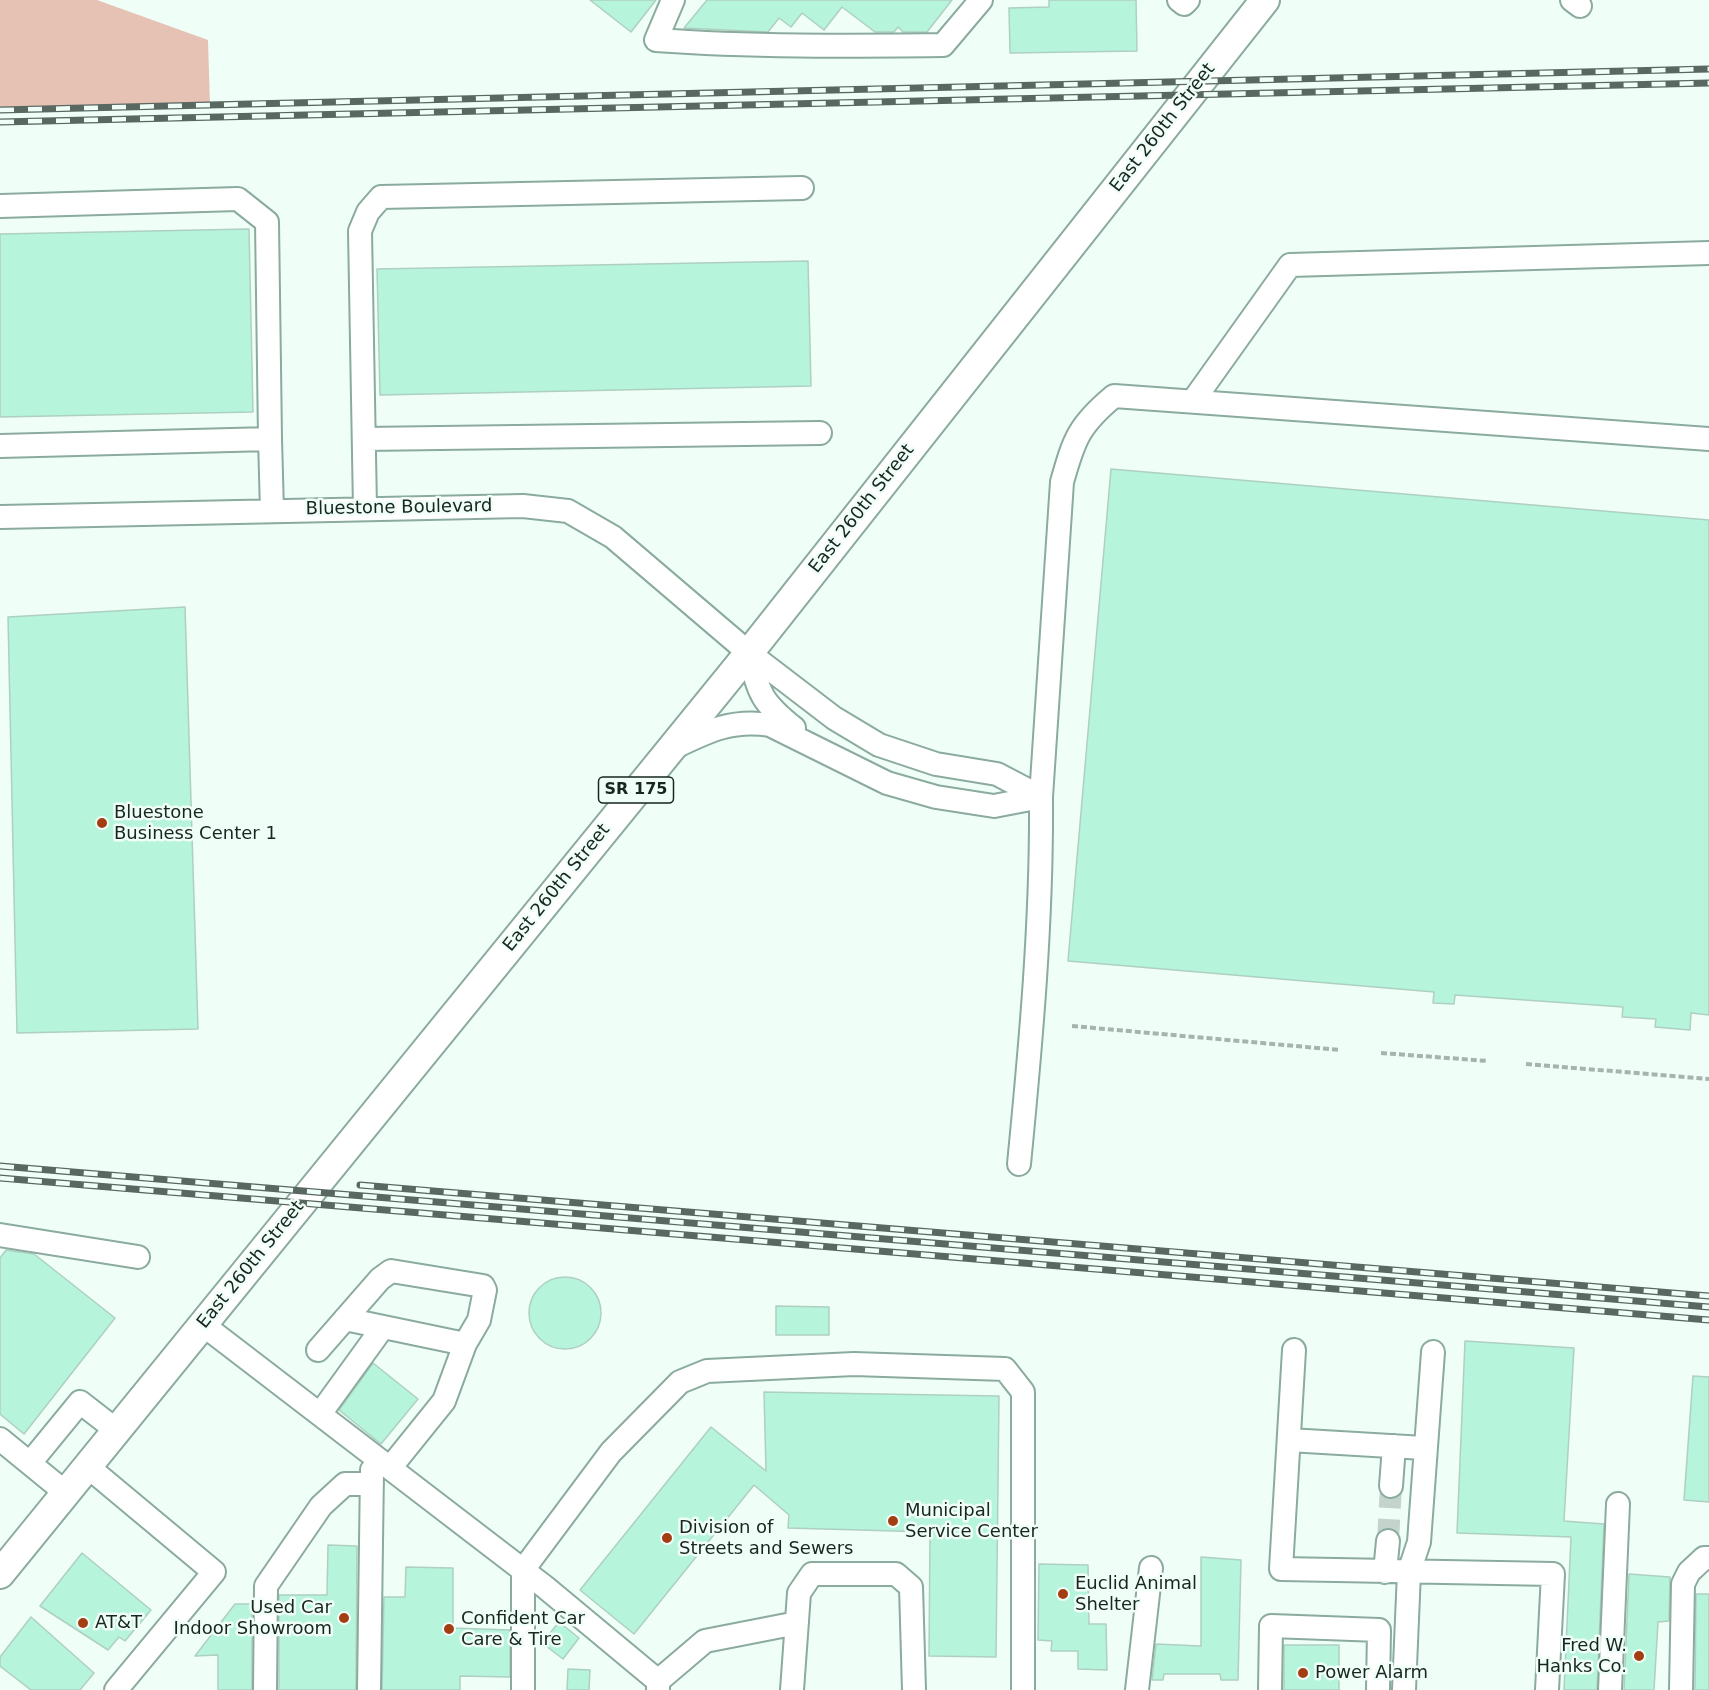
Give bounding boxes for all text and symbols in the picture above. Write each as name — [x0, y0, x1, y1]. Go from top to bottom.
street label: East 260th Street — [1106, 59, 1220, 197]
street label: East 260th Street — [805, 440, 919, 578]
street label: Bluestone Boulevard — [306, 496, 492, 520]
road number: SR 175 — [598, 777, 674, 803]
place label: Bluestone Business Center 1 — [114, 802, 277, 844]
marker: Bluestone Business Center 1 — [95, 816, 109, 830]
street label: East 260th Street — [499, 820, 615, 956]
street label: East 260th Street — [193, 1197, 309, 1333]
place label: Municipal Service Center — [905, 1500, 1038, 1543]
marker: Municipal Service Center — [886, 1514, 900, 1528]
place label: Division of Streets and Sewers — [679, 1517, 853, 1559]
marker: Division of Streets and Sewers — [660, 1531, 674, 1545]
place label: Euclid Animal Shelter — [1075, 1573, 1197, 1616]
marker: Euclid Animal Shelter — [1056, 1587, 1070, 1601]
place label: Used Car Indoor Showroom — [174, 1597, 332, 1640]
place label: Confident Car Care & Tire — [461, 1608, 585, 1650]
marker: Used Car Indoor Showroom — [337, 1611, 351, 1625]
place label: AT&T — [95, 1612, 142, 1634]
marker: AT&T — [76, 1616, 90, 1630]
marker: Confident Car Care & Tire — [442, 1622, 456, 1636]
place label: Fred W. Hanks Co. — [1537, 1635, 1627, 1678]
marker: Fred W. Hanks Co. — [1632, 1649, 1646, 1663]
place label: Power Alarm — [1315, 1662, 1428, 1684]
marker: Power Alarm — [1296, 1666, 1310, 1680]

